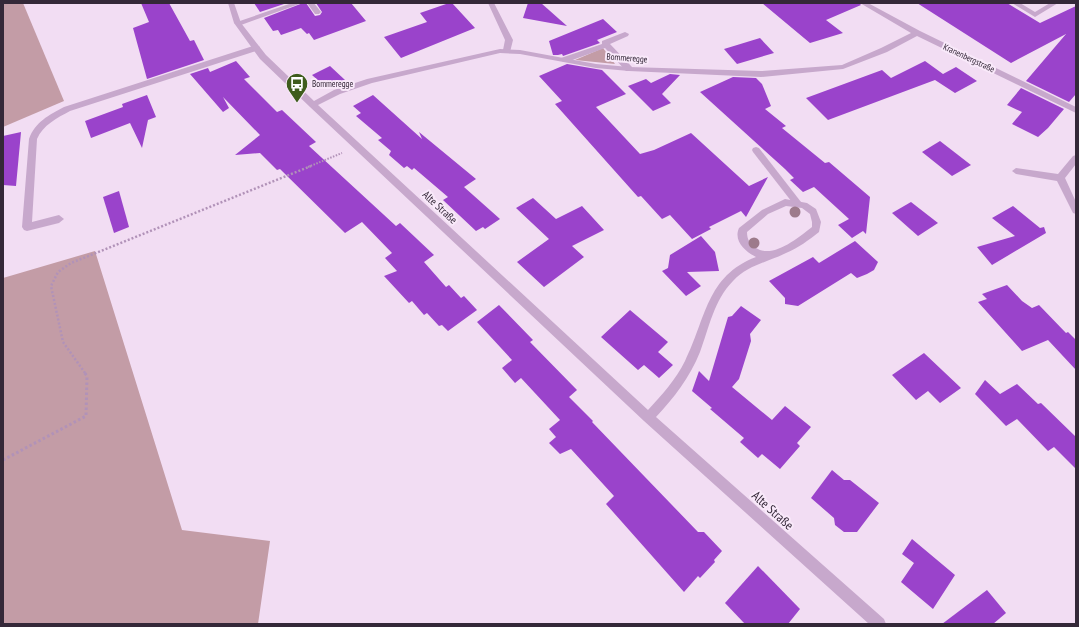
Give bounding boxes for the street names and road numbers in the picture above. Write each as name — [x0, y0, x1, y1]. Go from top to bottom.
street label: Kranenbergstraße — [942, 41, 997, 74]
street label: Bommeregge — [606, 51, 648, 64]
street label: Alte Straße — [420, 187, 461, 227]
street label: Alte Straße — [748, 487, 797, 534]

